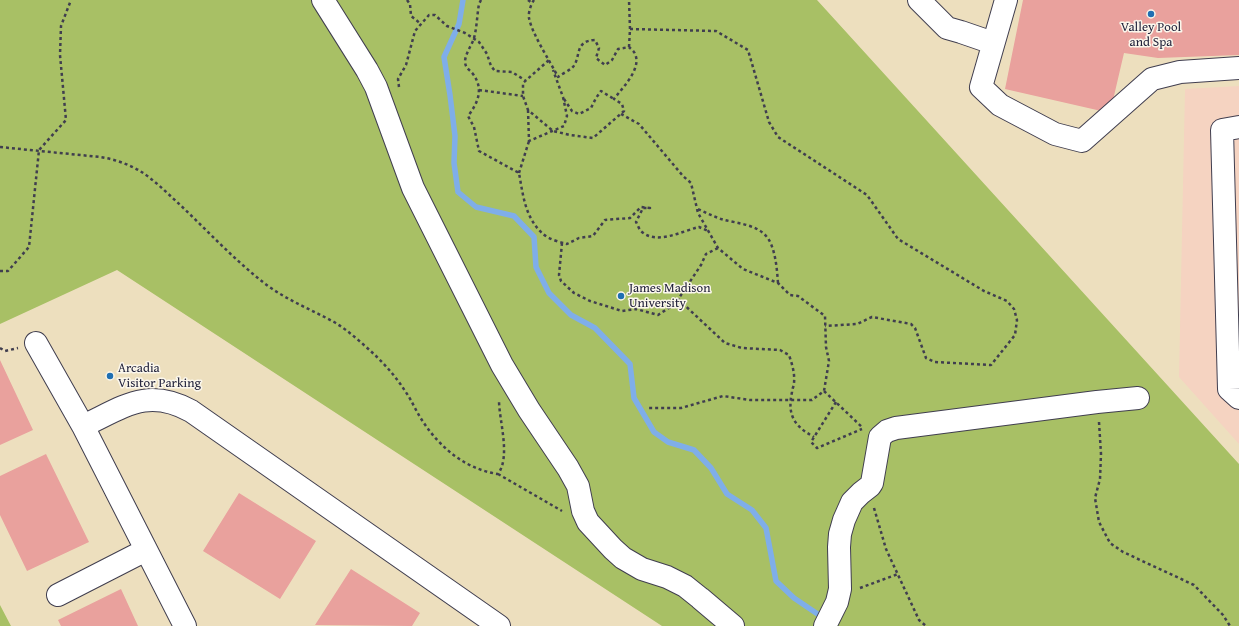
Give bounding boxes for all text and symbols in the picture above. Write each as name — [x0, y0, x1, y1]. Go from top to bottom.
marker: Valley Pool and Spa — [1146, 9, 1156, 19]
place label: Valley Pool and Spa — [1121, 20, 1181, 51]
place label: James Madison University — [629, 281, 710, 312]
marker: James Madison University — [616, 291, 626, 301]
place label: Arcadia Visitor Parking — [118, 361, 201, 392]
marker: Arcadia Visitor Parking — [105, 371, 115, 381]

